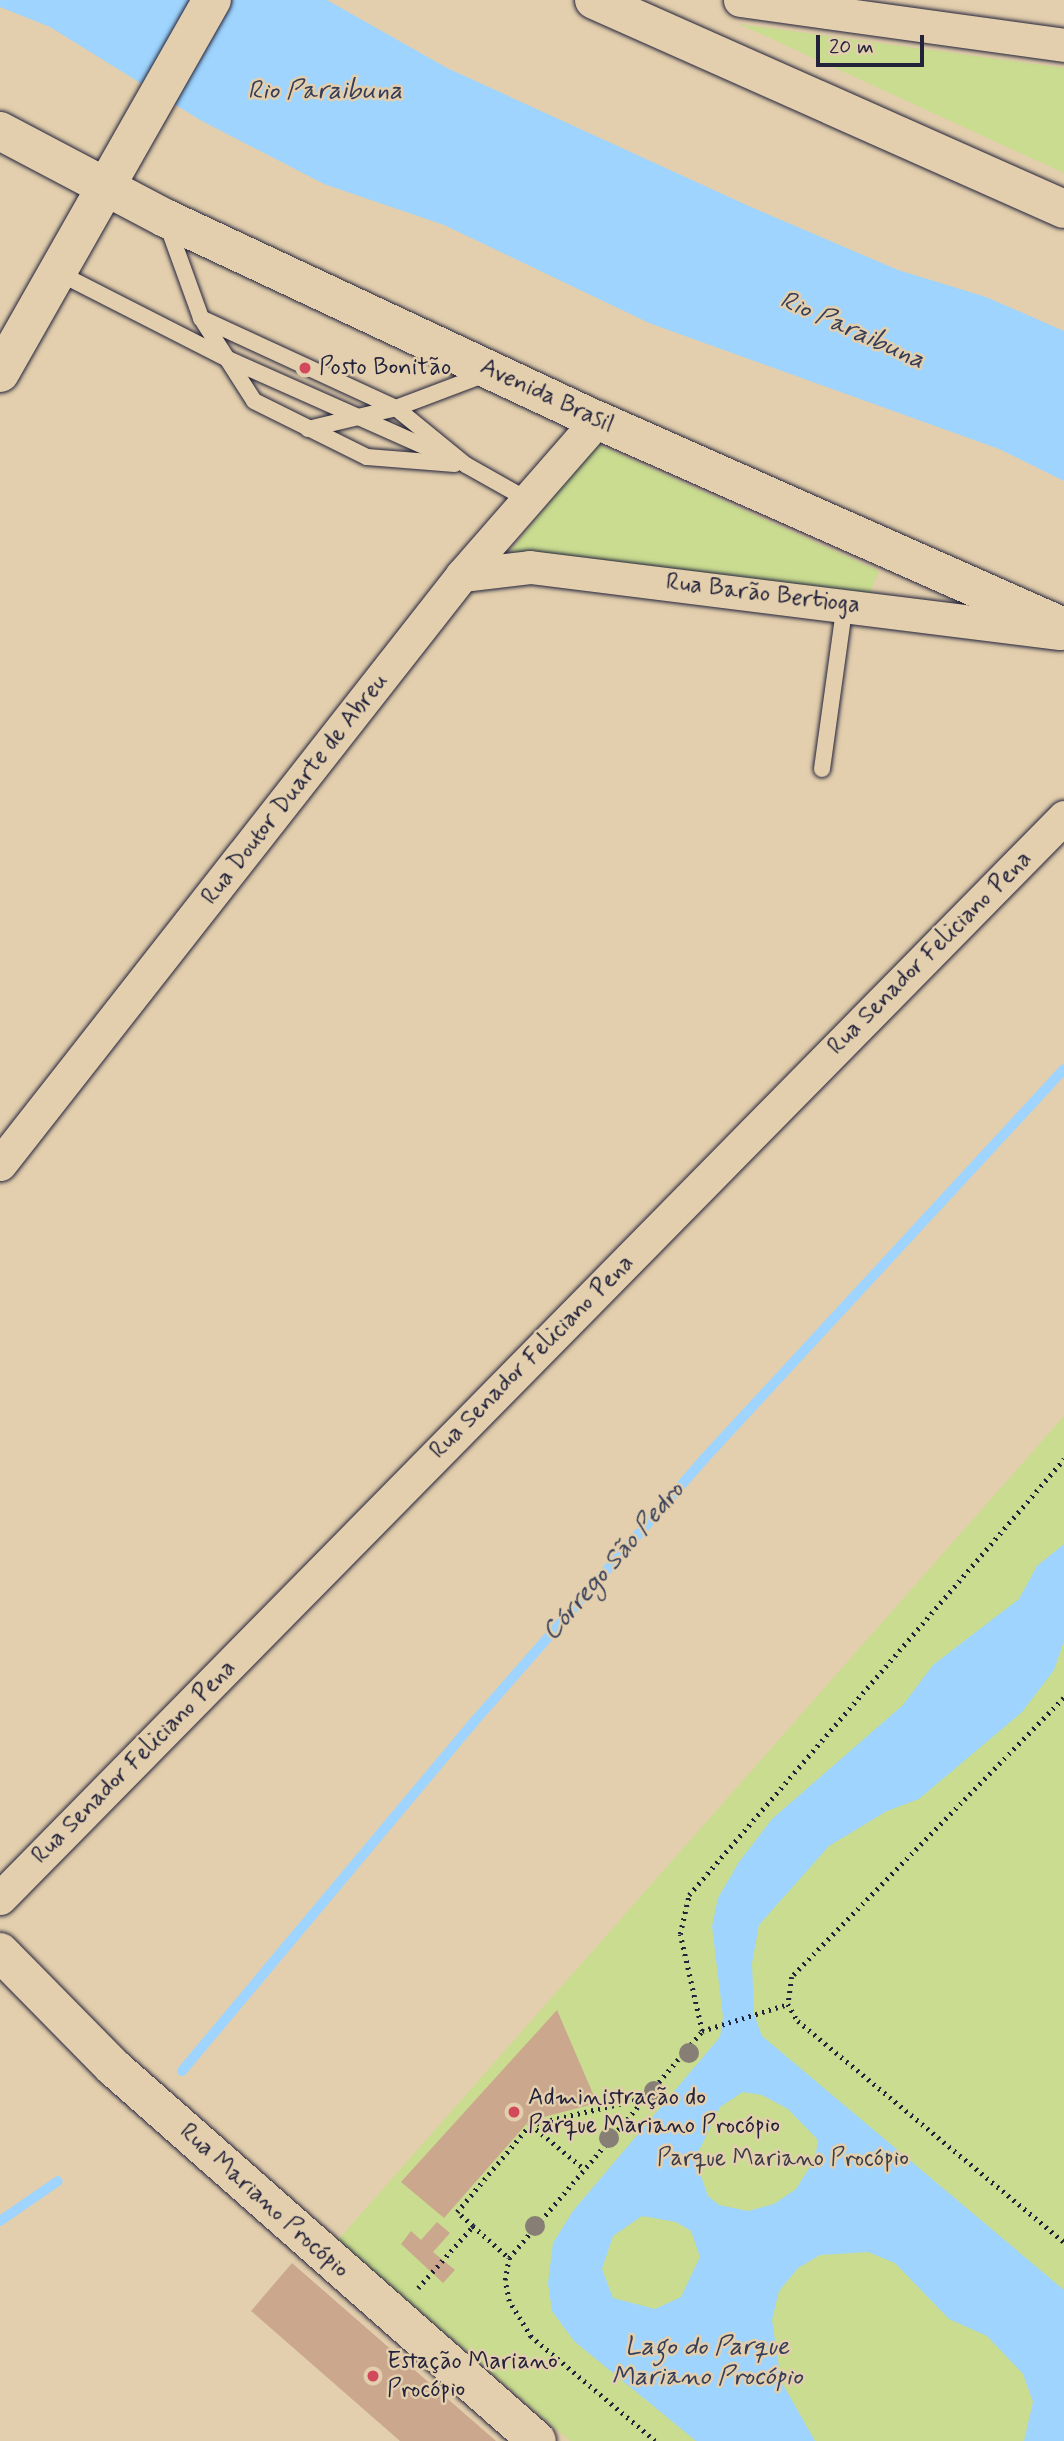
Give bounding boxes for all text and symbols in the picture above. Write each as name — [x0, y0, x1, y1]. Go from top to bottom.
scale bar — [819, 21, 928, 65]
text: 20 m — [829, 33, 874, 61]
water label: Rio Paraibuna — [251, 76, 399, 108]
water label: Rio Paraibuna — [778, 287, 926, 375]
street label: Avenida Brasil — [475, 352, 619, 440]
place label: Posto Bonitão — [319, 354, 452, 382]
marker: Posto Bonitão — [297, 360, 313, 376]
street label: Rua Barão Bertioga — [665, 568, 861, 620]
street label: Rua Doutor Duarte de Abreu — [197, 669, 393, 909]
street label: Rua Senador Feliciano Pena — [823, 846, 1037, 1060]
street label: Rua Senador Feliciano Pena — [425, 1250, 639, 1464]
water label: Córrego São Pedro — [537, 1477, 691, 1647]
street label: Rua Senador Feliciano Pena — [27, 1655, 241, 1869]
place label: Administração do Parque Mariano Procópio — [528, 2084, 780, 2140]
marker: Administração do Parque Mariano Procópio — [506, 2104, 522, 2120]
street label: Rua Mariano Procópio — [173, 2117, 355, 2285]
park label: Parque Mariano Procópio — [657, 2145, 909, 2173]
water label: Lago do Parque Mariano Procópio — [611, 2332, 803, 2394]
place label: Estação Mariano Procópio — [387, 2348, 560, 2404]
marker: Estação Mariano Procópio — [365, 2368, 381, 2384]

